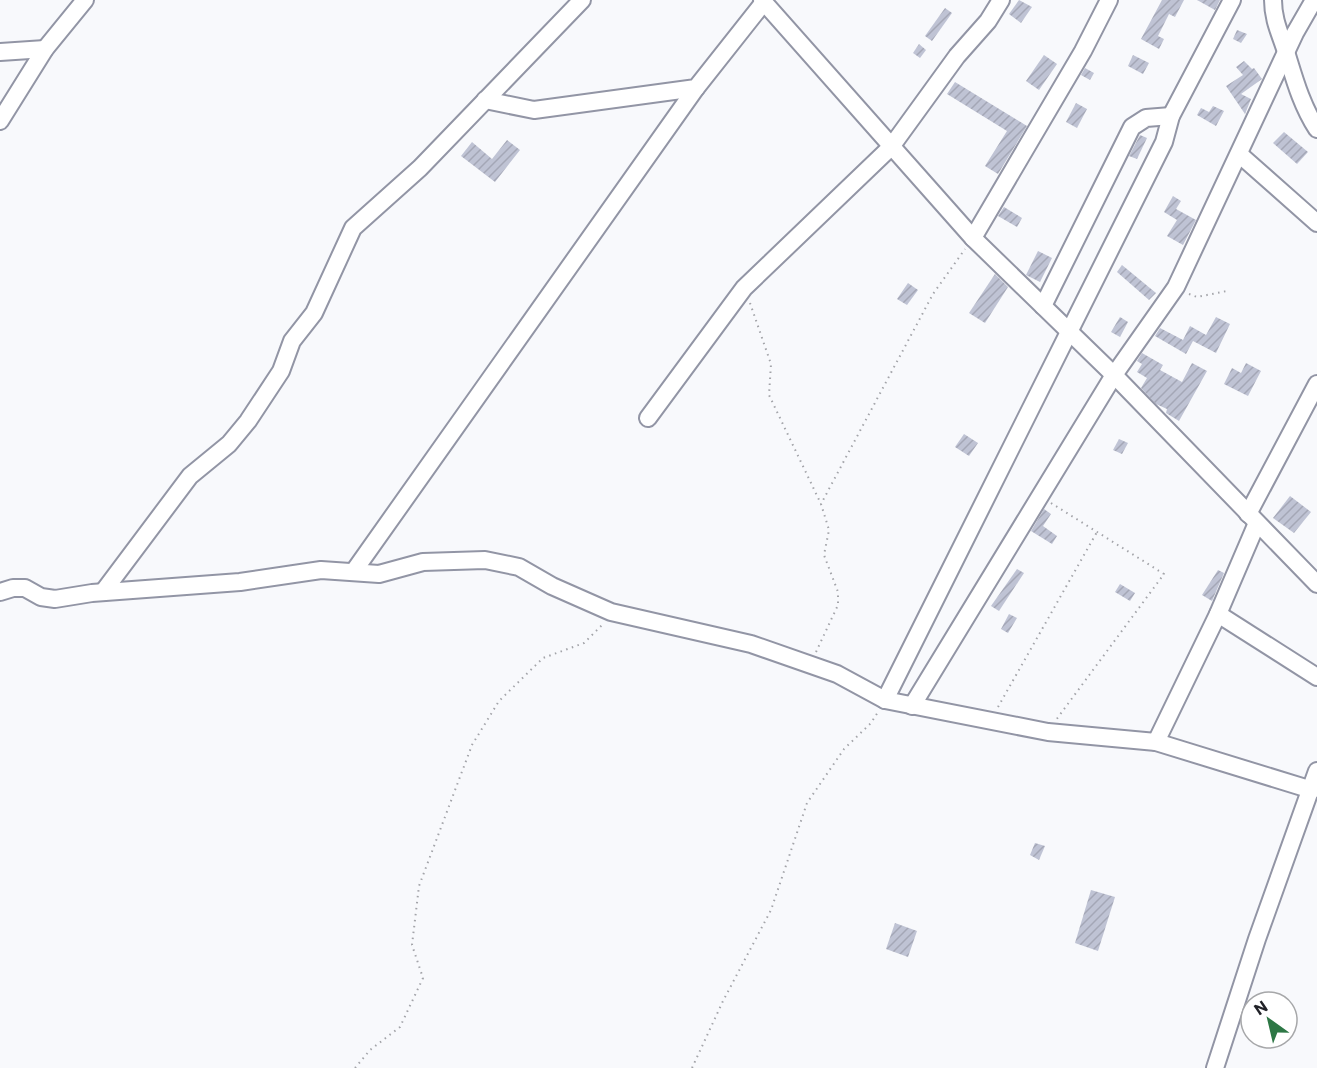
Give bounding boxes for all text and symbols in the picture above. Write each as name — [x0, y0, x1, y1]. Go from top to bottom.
north arrow — [1239, 990, 1299, 1050]
text: N — [1250, 996, 1271, 1018]

